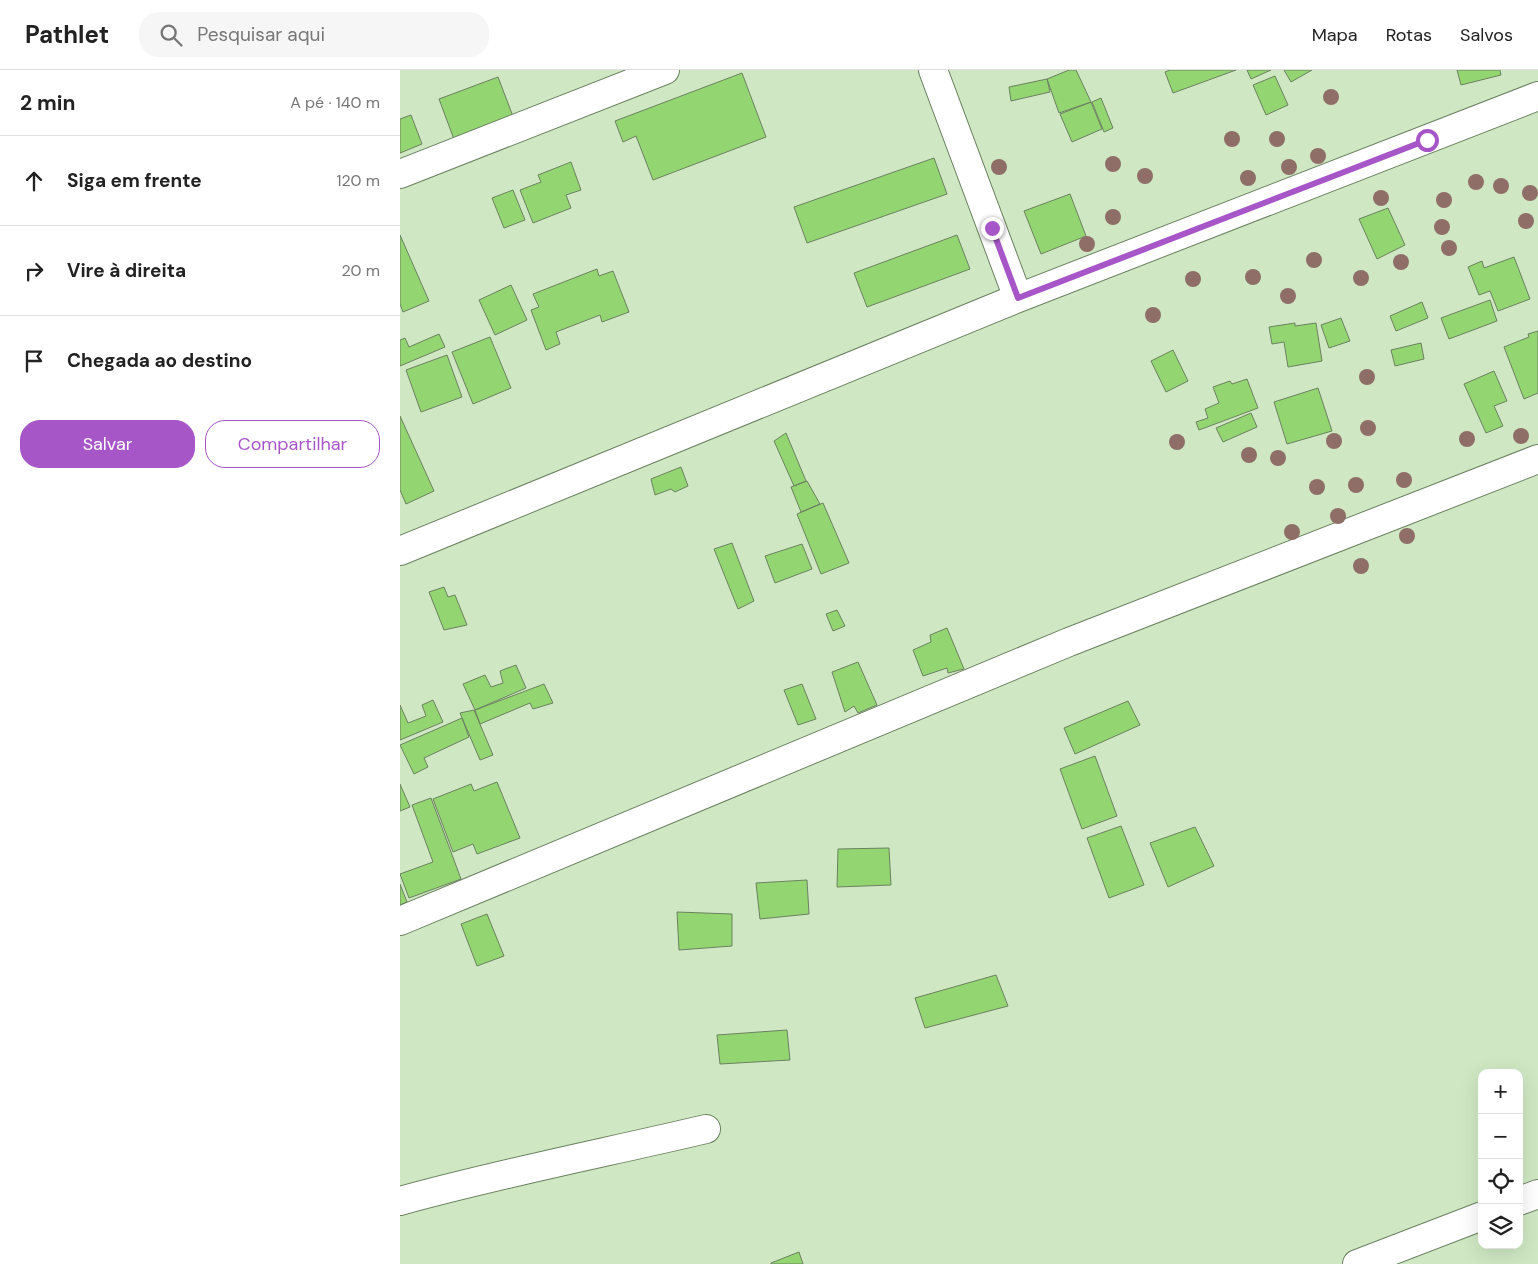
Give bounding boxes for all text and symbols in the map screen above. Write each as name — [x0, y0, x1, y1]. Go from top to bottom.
search box — [139, 12, 489, 57]
text: Pathlet — [25, 19, 109, 50]
icon: search — [157, 21, 185, 49]
text: Pesquisar aqui — [197, 22, 325, 47]
text: Mapa — [1312, 23, 1358, 47]
text: Rotas — [1386, 23, 1432, 47]
text: Salvos — [1460, 23, 1513, 47]
text: 2 min — [20, 89, 76, 117]
text: A pé · 140 m — [290, 92, 380, 113]
route start — [1416, 129, 1439, 152]
icon: ahead — [20, 167, 48, 195]
text: Siga em frente — [67, 168, 202, 193]
text: 120 m — [336, 170, 380, 191]
route end — [981, 217, 1004, 240]
icon: right — [20, 257, 48, 285]
text: Vire à direita — [67, 258, 186, 283]
text: 20 m — [341, 260, 380, 281]
icon: arrive — [20, 347, 48, 375]
text: Chegada ao destino — [67, 348, 252, 373]
button: Salvar — [20, 420, 195, 468]
button: Compartilhar — [205, 420, 380, 468]
map controls — [1478, 1069, 1523, 1249]
button: + — [1478, 1069, 1523, 1114]
button: − — [1478, 1114, 1523, 1159]
button: locate — [1478, 1159, 1523, 1204]
button: layers — [1478, 1204, 1523, 1249]

